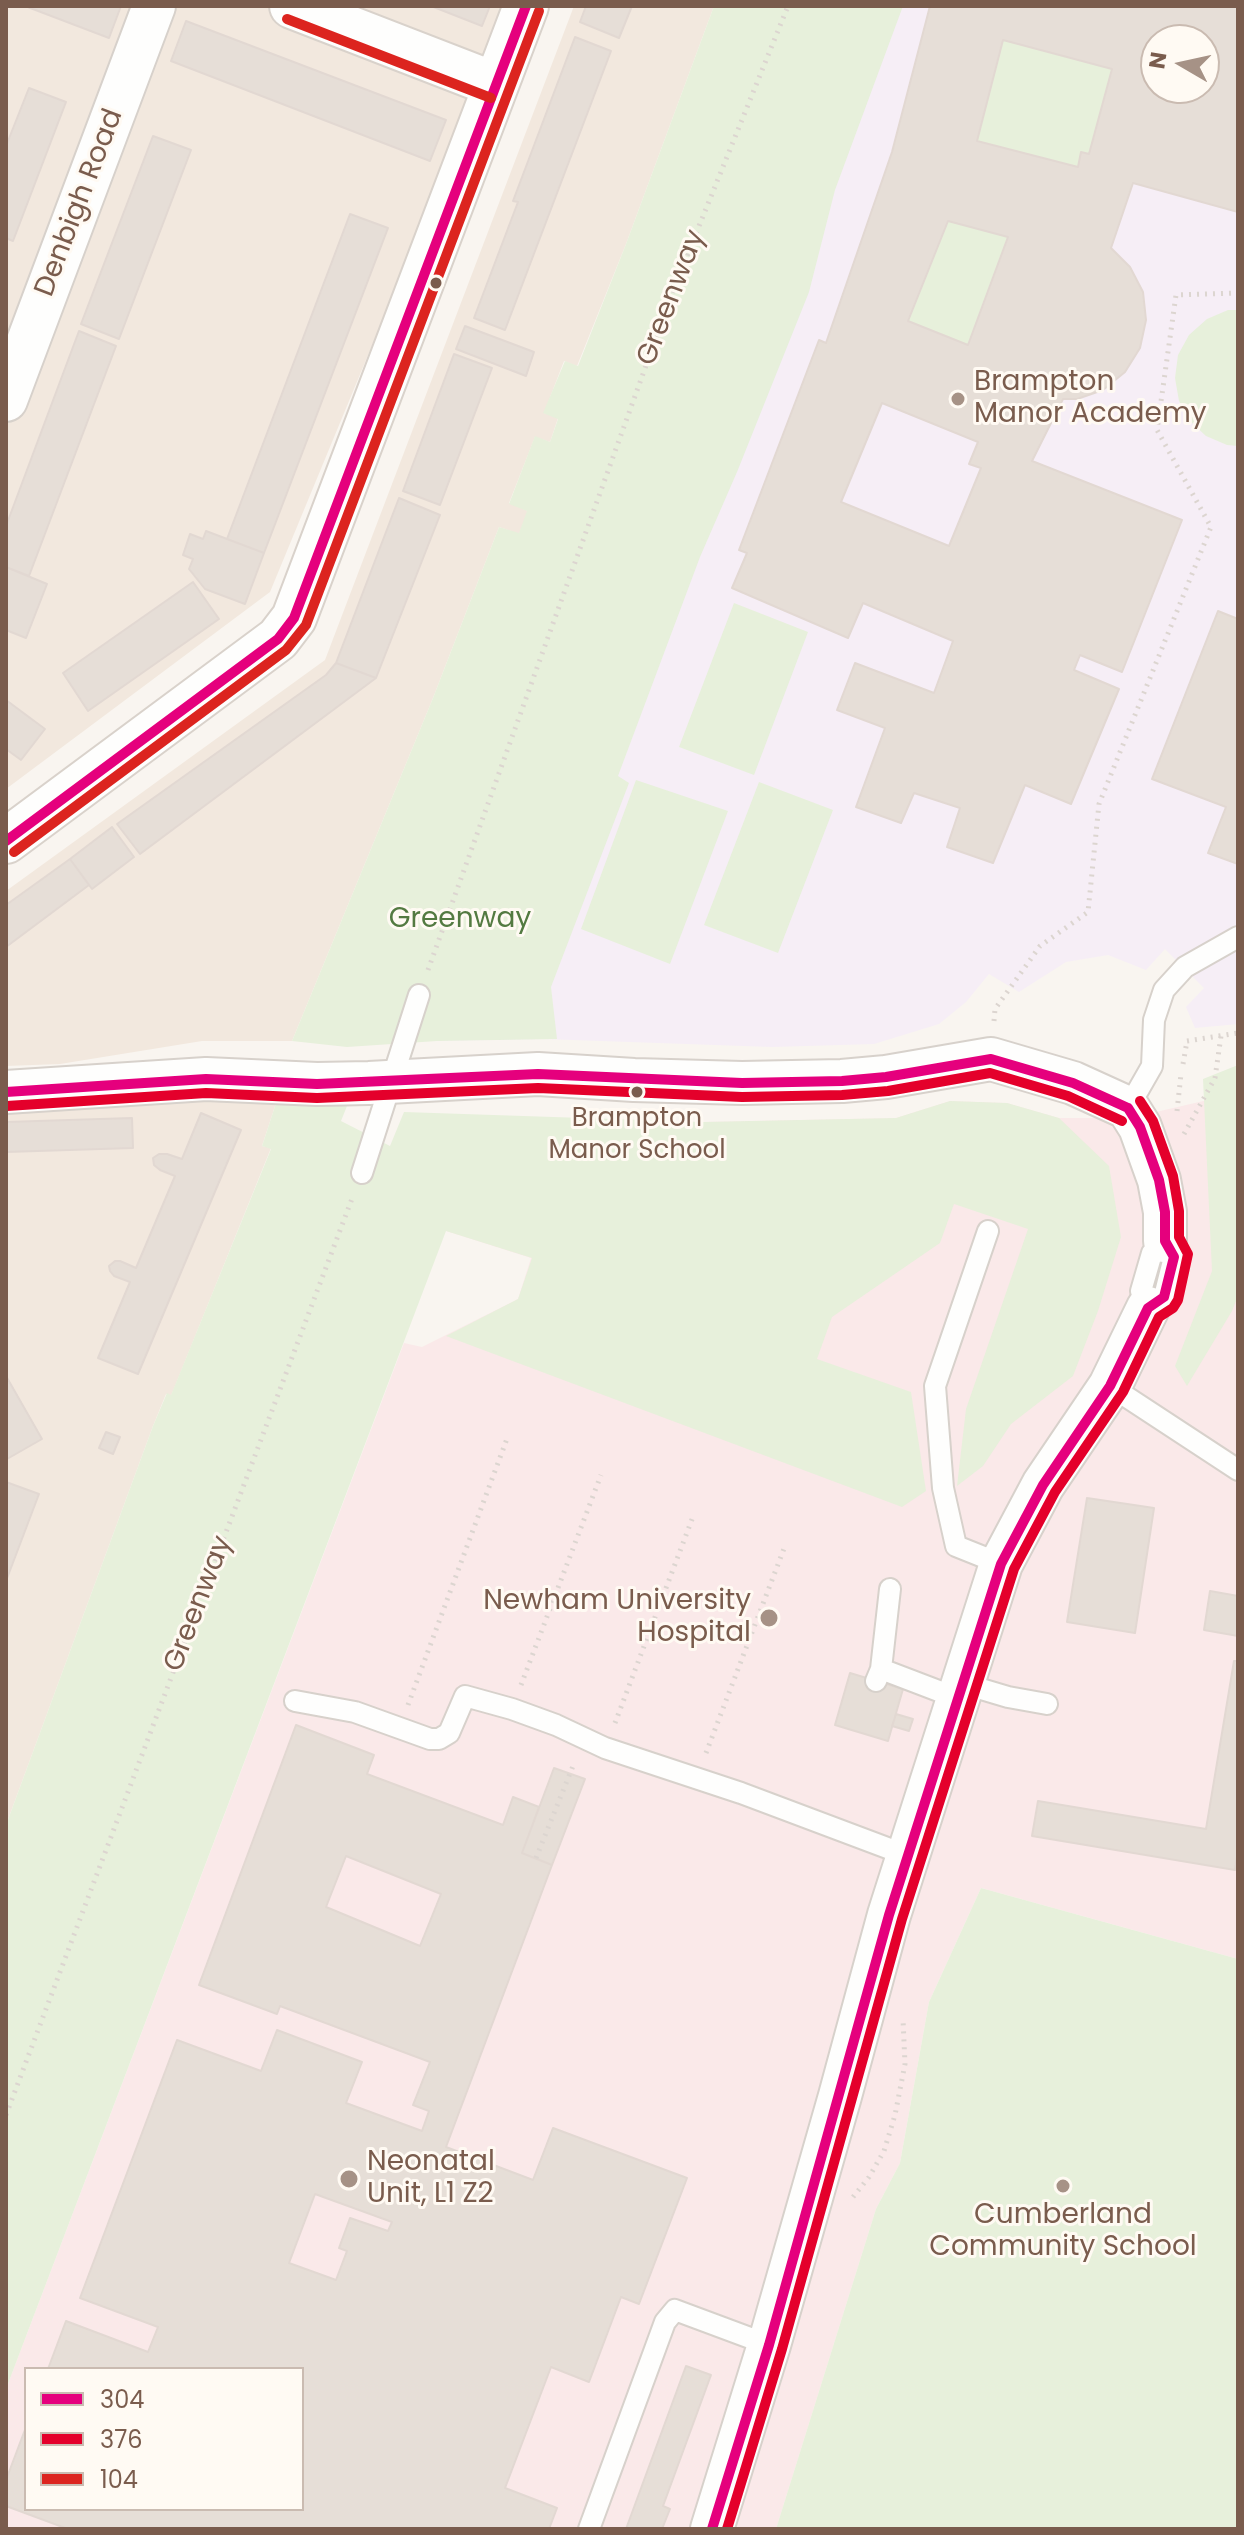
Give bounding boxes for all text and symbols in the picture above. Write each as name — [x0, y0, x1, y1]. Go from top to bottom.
north arrow — [1140, 24, 1220, 104]
text: N — [1141, 50, 1174, 71]
street label: Denbigh Road — [29, 105, 131, 301]
street label: Greenway — [631, 225, 713, 371]
unlabelled marker — [428, 275, 444, 291]
place label: Brampton Manor Academy — [974, 366, 1206, 432]
marker: Brampton Manor Academy — [949, 390, 967, 408]
park label: Greenway — [389, 903, 531, 937]
marker: Brampton Manor School — [629, 1084, 645, 1100]
place label: Brampton Manor School — [548, 1103, 726, 1164]
street label: Greenway — [158, 1531, 240, 1677]
place label: Newham University Hospital — [483, 1585, 751, 1651]
marker: Newham University Hospital — [758, 1607, 780, 1629]
place label: Neonatal Unit, L1 Z2 — [367, 2146, 495, 2212]
marker: Neonatal Unit, L1 Z2 — [338, 2168, 360, 2190]
marker: Cumberland Community School — [1054, 2177, 1072, 2195]
place label: Cumberland Community School — [929, 2199, 1197, 2265]
legend — [24, 2367, 304, 2511]
text: 304 — [100, 2383, 144, 2416]
text: 376 — [100, 2423, 142, 2456]
text: 104 — [100, 2463, 138, 2496]

